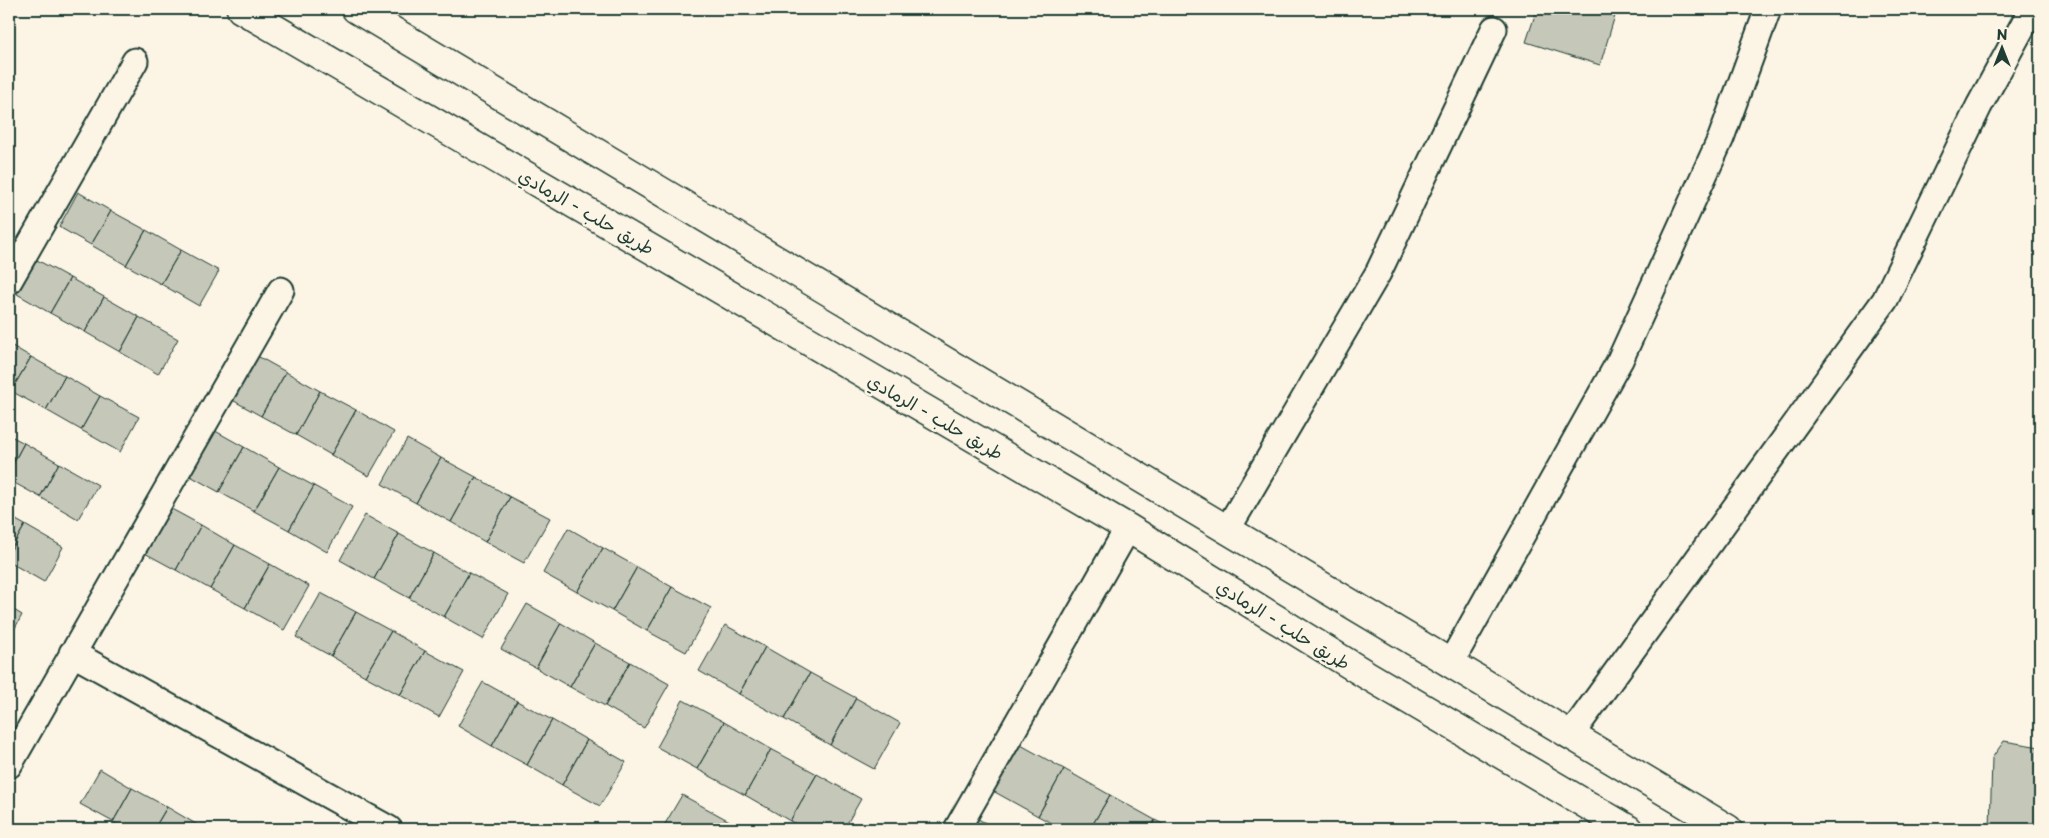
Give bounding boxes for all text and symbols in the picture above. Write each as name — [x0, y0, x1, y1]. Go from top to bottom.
north arrow — [1976, 22, 2026, 72]
text: N — [1996, 24, 2008, 45]
street label: طريق حلب - الرمادي — [513, 161, 660, 262]
street label: طريق حلب - الرمادي — [862, 366, 1009, 467]
street label: طريق حلب - الرمادي — [1211, 572, 1356, 677]

